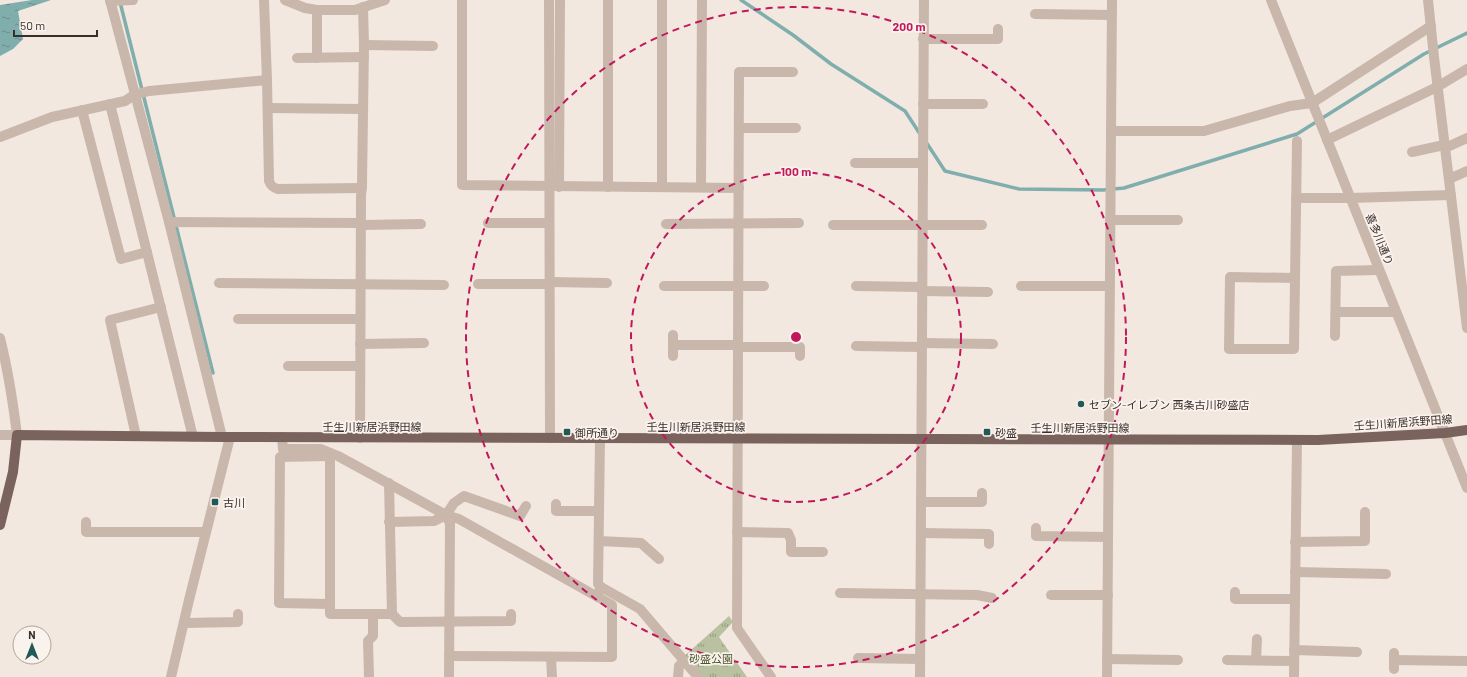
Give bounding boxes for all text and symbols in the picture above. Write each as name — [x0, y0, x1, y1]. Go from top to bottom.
scale bar — [14, 12, 97, 38]
text: 50 m — [20, 18, 45, 32]
text: 200 m — [893, 19, 925, 33]
text: 100 m — [781, 164, 811, 178]
street label: 喜多川通り — [1364, 211, 1396, 267]
centre of rings — [789, 330, 803, 344]
place label: セブン-イレブン 西条古川砂盛店 — [1089, 398, 1250, 411]
marker: セブン-イレブン 西条古川砂盛店 — [1076, 399, 1086, 409]
street label: 壬生川新居浜野田線 — [1353, 412, 1453, 432]
street label: 壬生川新居浜野田線 — [323, 420, 422, 433]
street label: 壬生川新居浜野田線 — [647, 420, 746, 433]
street label: 壬生川新居浜野田線 — [1031, 421, 1130, 434]
place label: 御所通り — [574, 426, 619, 439]
place label: 砂盛 — [995, 426, 1017, 439]
marker: 御所通り — [562, 427, 572, 437]
marker: 砂盛 — [982, 427, 992, 437]
place label: 古川 — [223, 496, 245, 509]
marker: 古川 — [210, 497, 220, 507]
north arrow — [12, 625, 52, 665]
text: N — [28, 628, 36, 641]
park label: 砂盛公園 — [689, 652, 733, 665]

